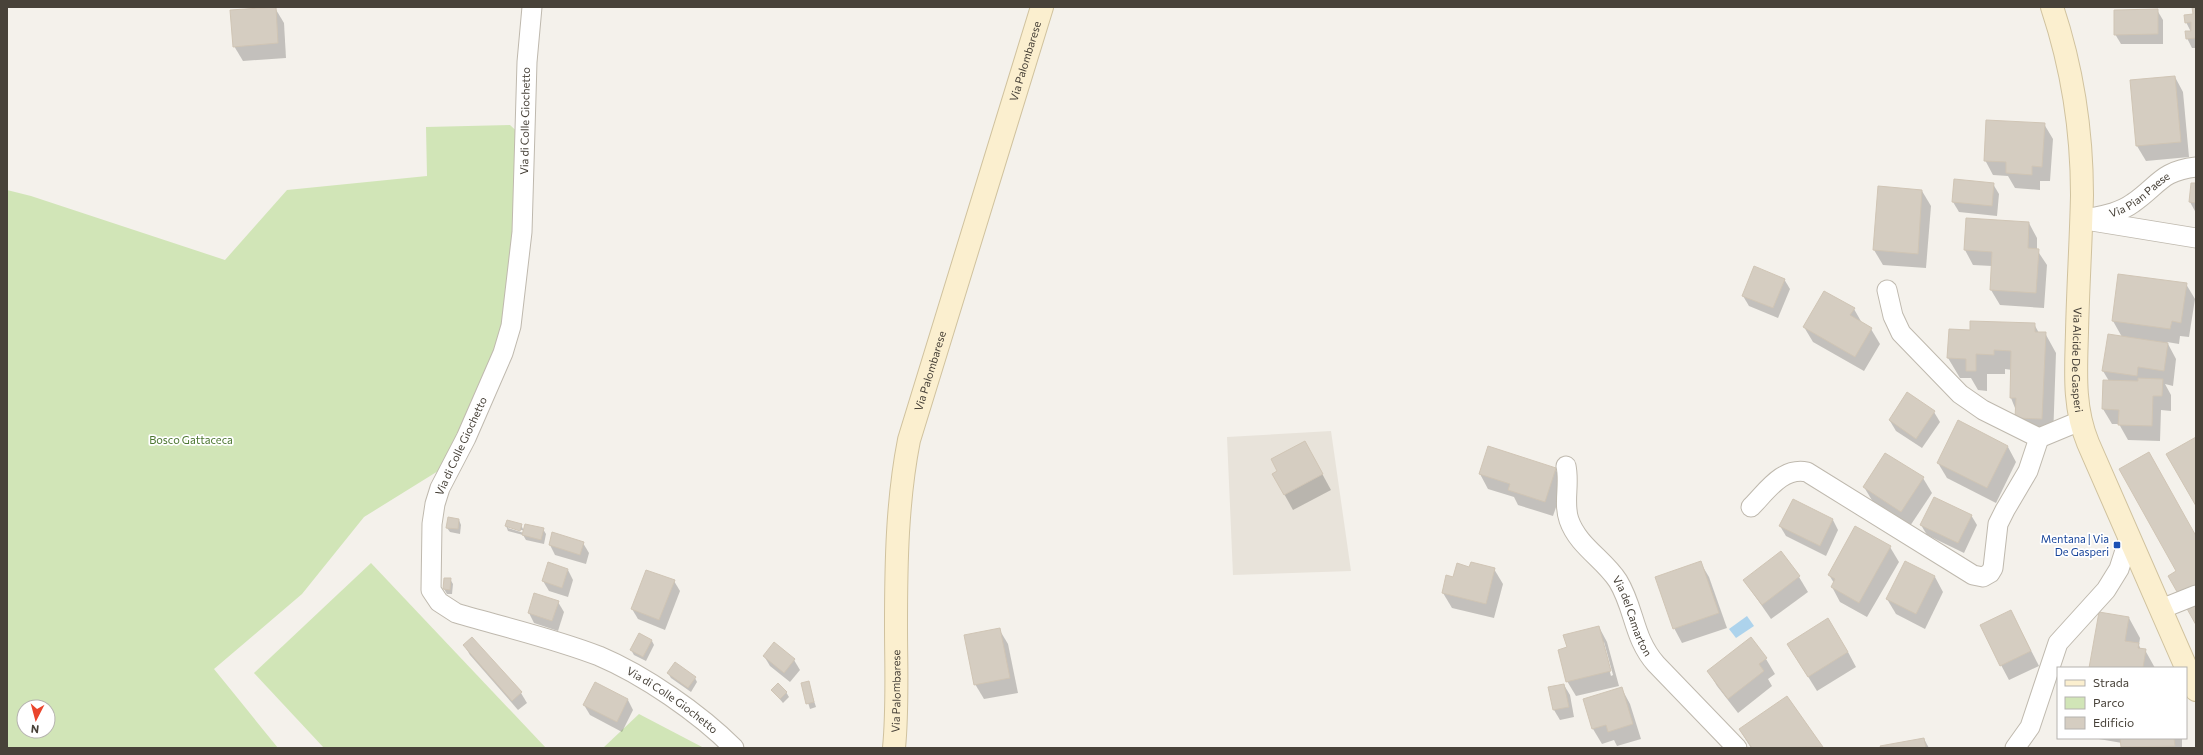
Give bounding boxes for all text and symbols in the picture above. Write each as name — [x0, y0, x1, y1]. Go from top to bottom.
street label: Via Palombarese — [1006, 19, 1043, 103]
street label: Via di Colle Giochetto — [517, 67, 532, 175]
street label: Via Pian Paese — [2107, 169, 2172, 220]
street label: Via Alcide De Gasperi — [2070, 307, 2086, 414]
street label: Via Palombarese — [911, 329, 948, 412]
street label: Via di Colle Giochetto — [432, 394, 489, 497]
park label: Bosco Gattaceca — [149, 433, 233, 446]
place label: Mentana | Via De Gasperi — [2041, 532, 2109, 558]
marker: Mentana | Via De Gasperi — [2112, 540, 2122, 550]
street label: Via del Camarton — [1610, 573, 1655, 658]
street label: Via Palombarese — [888, 649, 903, 733]
street label: Via di Colle Giochetto — [625, 664, 721, 736]
legend — [2057, 667, 2187, 739]
text: Strada — [2093, 675, 2129, 689]
text: Parco — [2093, 695, 2125, 709]
north arrow — [16, 699, 56, 739]
text: Edificio — [2093, 715, 2134, 729]
text: N — [30, 723, 40, 736]

